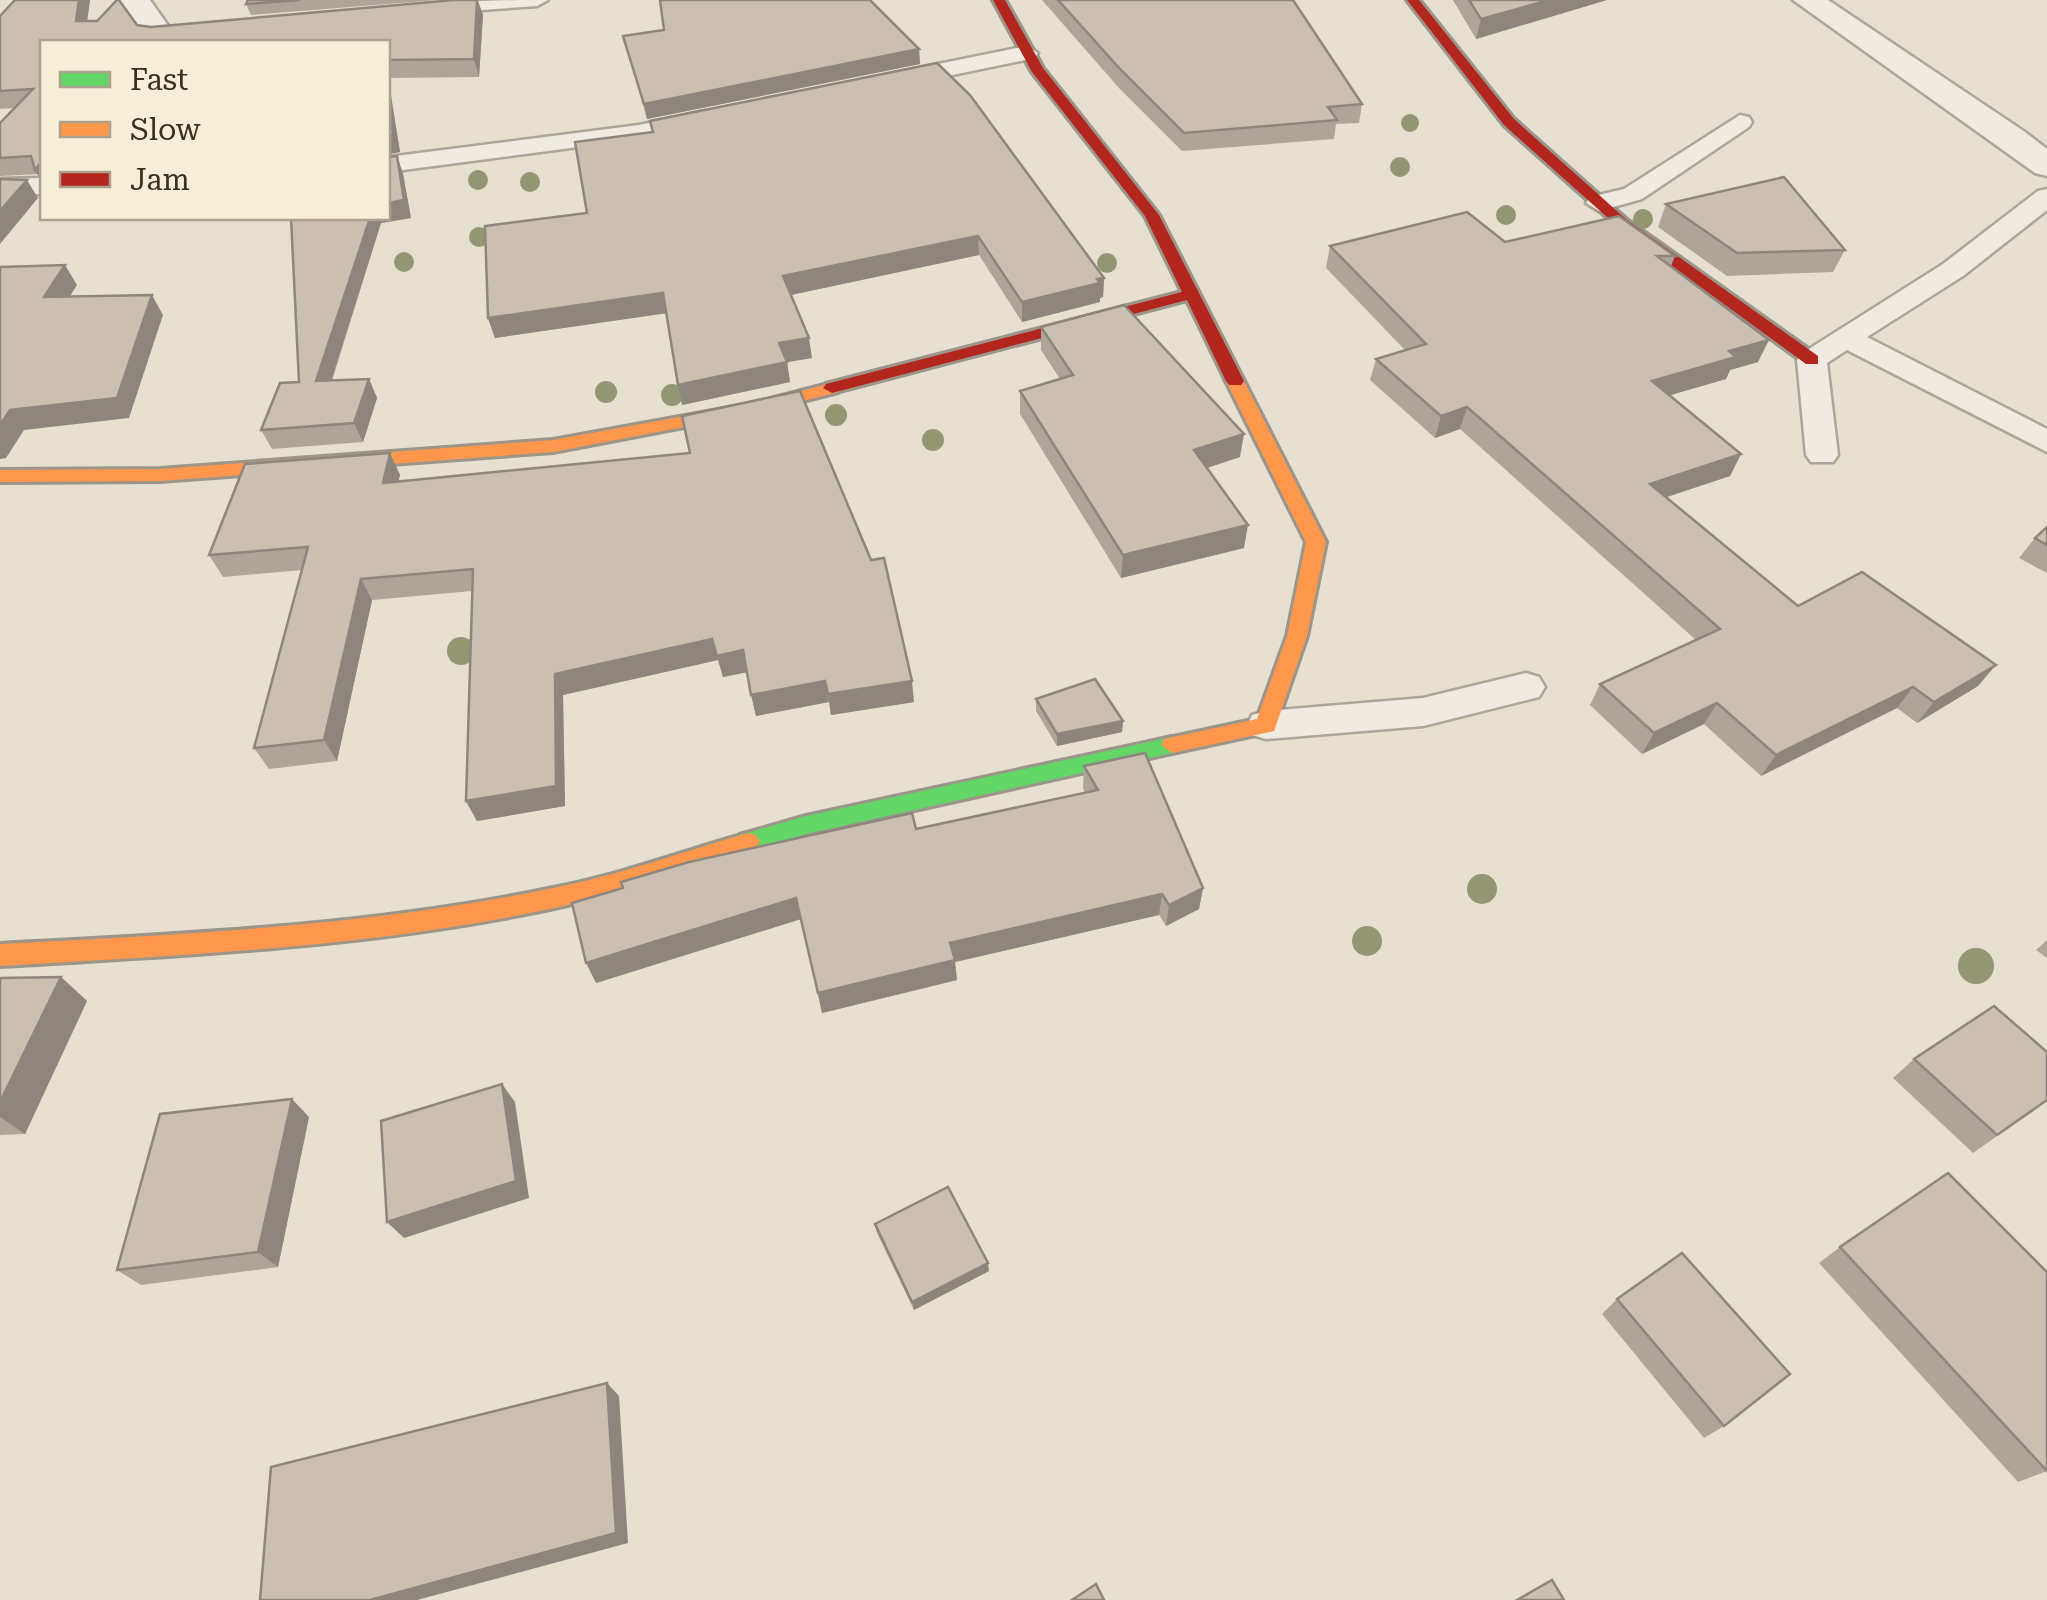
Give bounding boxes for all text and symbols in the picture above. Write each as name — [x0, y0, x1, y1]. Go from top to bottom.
legend — [40, 40, 390, 220]
text: Fast — [130, 62, 188, 97]
text: Slow — [130, 112, 201, 147]
text: Jam — [130, 162, 190, 197]

